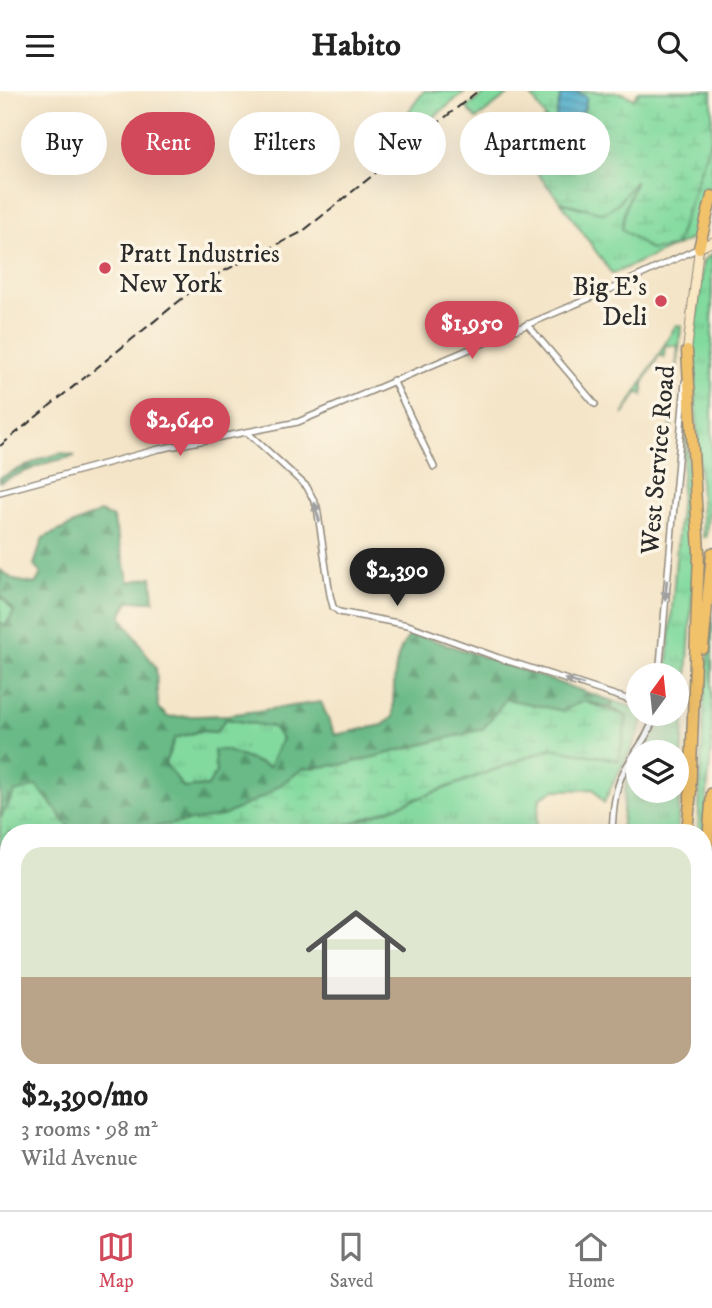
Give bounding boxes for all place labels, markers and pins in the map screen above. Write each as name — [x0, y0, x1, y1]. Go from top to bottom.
place label: Pratt Industries New York — [119, 238, 280, 301]
marker: Pratt Industries New York — [97, 260, 113, 276]
place label: Big E's Deli — [573, 271, 647, 334]
marker: Big E's Deli — [653, 293, 669, 309]
pin: $1,950 — [415, 301, 529, 361]
pin: $2,640 — [123, 399, 237, 458]
pin: $2,390 — [340, 549, 454, 608]

